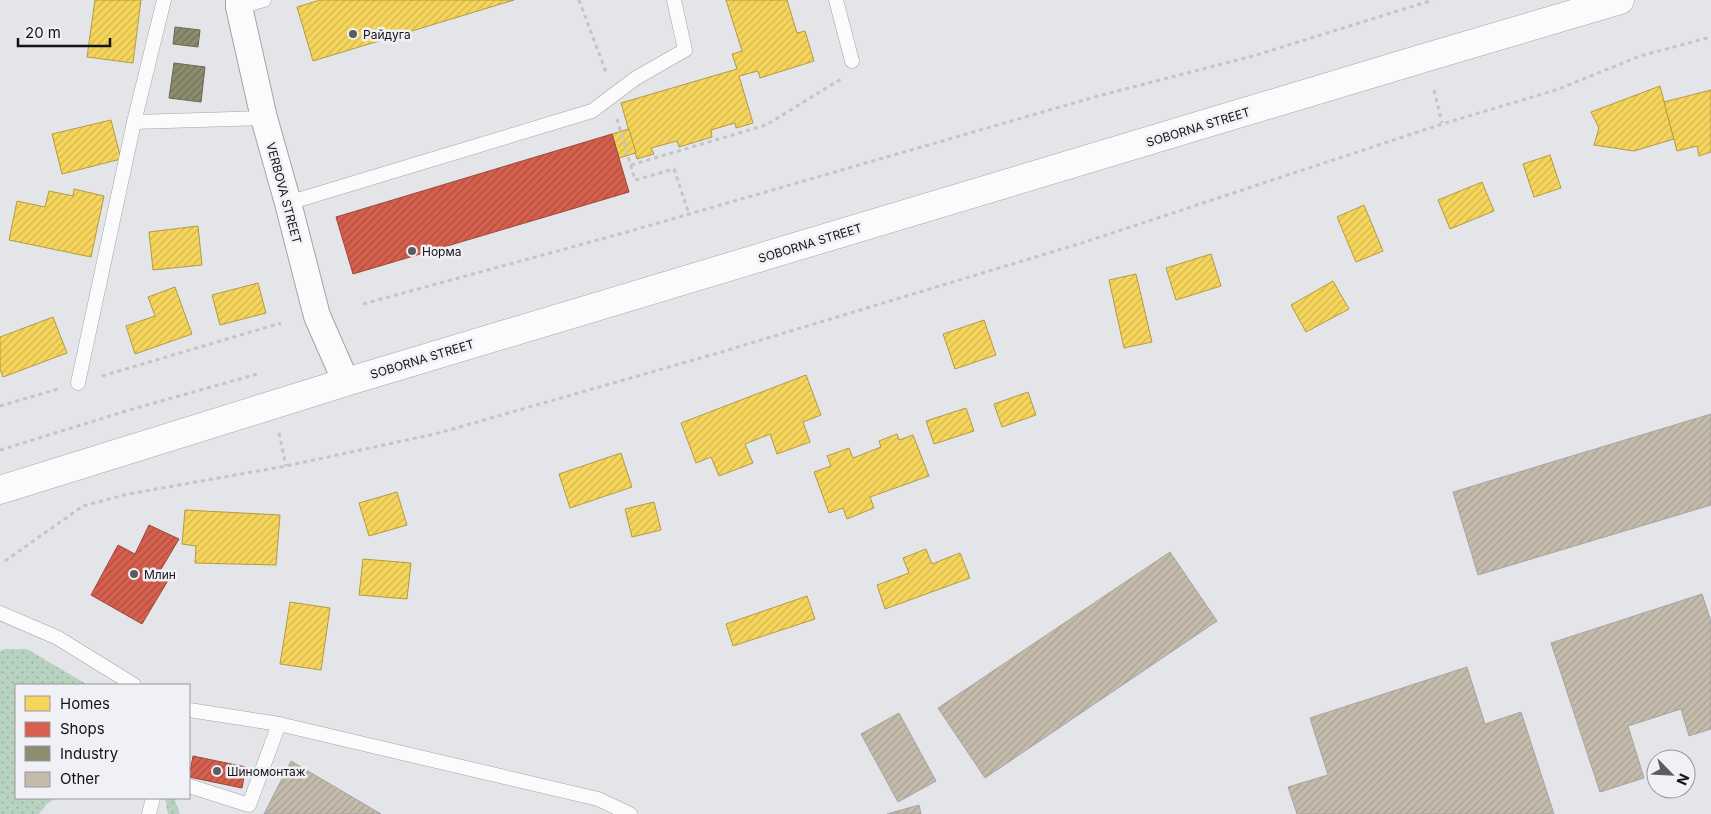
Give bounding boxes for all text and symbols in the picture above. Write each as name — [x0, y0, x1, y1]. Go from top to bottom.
scale bar — [18, 15, 110, 47]
text: 20 m — [25, 23, 61, 42]
place label: Райдуга — [363, 27, 411, 42]
marker: Райдуга — [347, 28, 359, 40]
street label: SOBORNA STREET — [1144, 104, 1252, 150]
street label: VERBOVA STREET — [263, 141, 305, 246]
street label: SOBORNA STREET — [756, 220, 864, 266]
place label: Норма — [422, 244, 461, 259]
marker: Норма — [406, 245, 418, 257]
street label: SOBORNA STREET — [368, 336, 476, 382]
place label: Млин — [144, 567, 176, 582]
marker: Млин — [128, 568, 140, 580]
legend — [15, 684, 190, 799]
text: Homes — [60, 694, 110, 713]
text: Shops — [60, 719, 105, 738]
text: Industry — [60, 744, 119, 763]
north arrow — [1646, 749, 1696, 799]
place label: Шиномонтаж — [227, 764, 306, 779]
marker: Шиномонтаж — [211, 765, 223, 777]
text: Other — [60, 769, 100, 788]
text: N — [1673, 771, 1693, 788]

